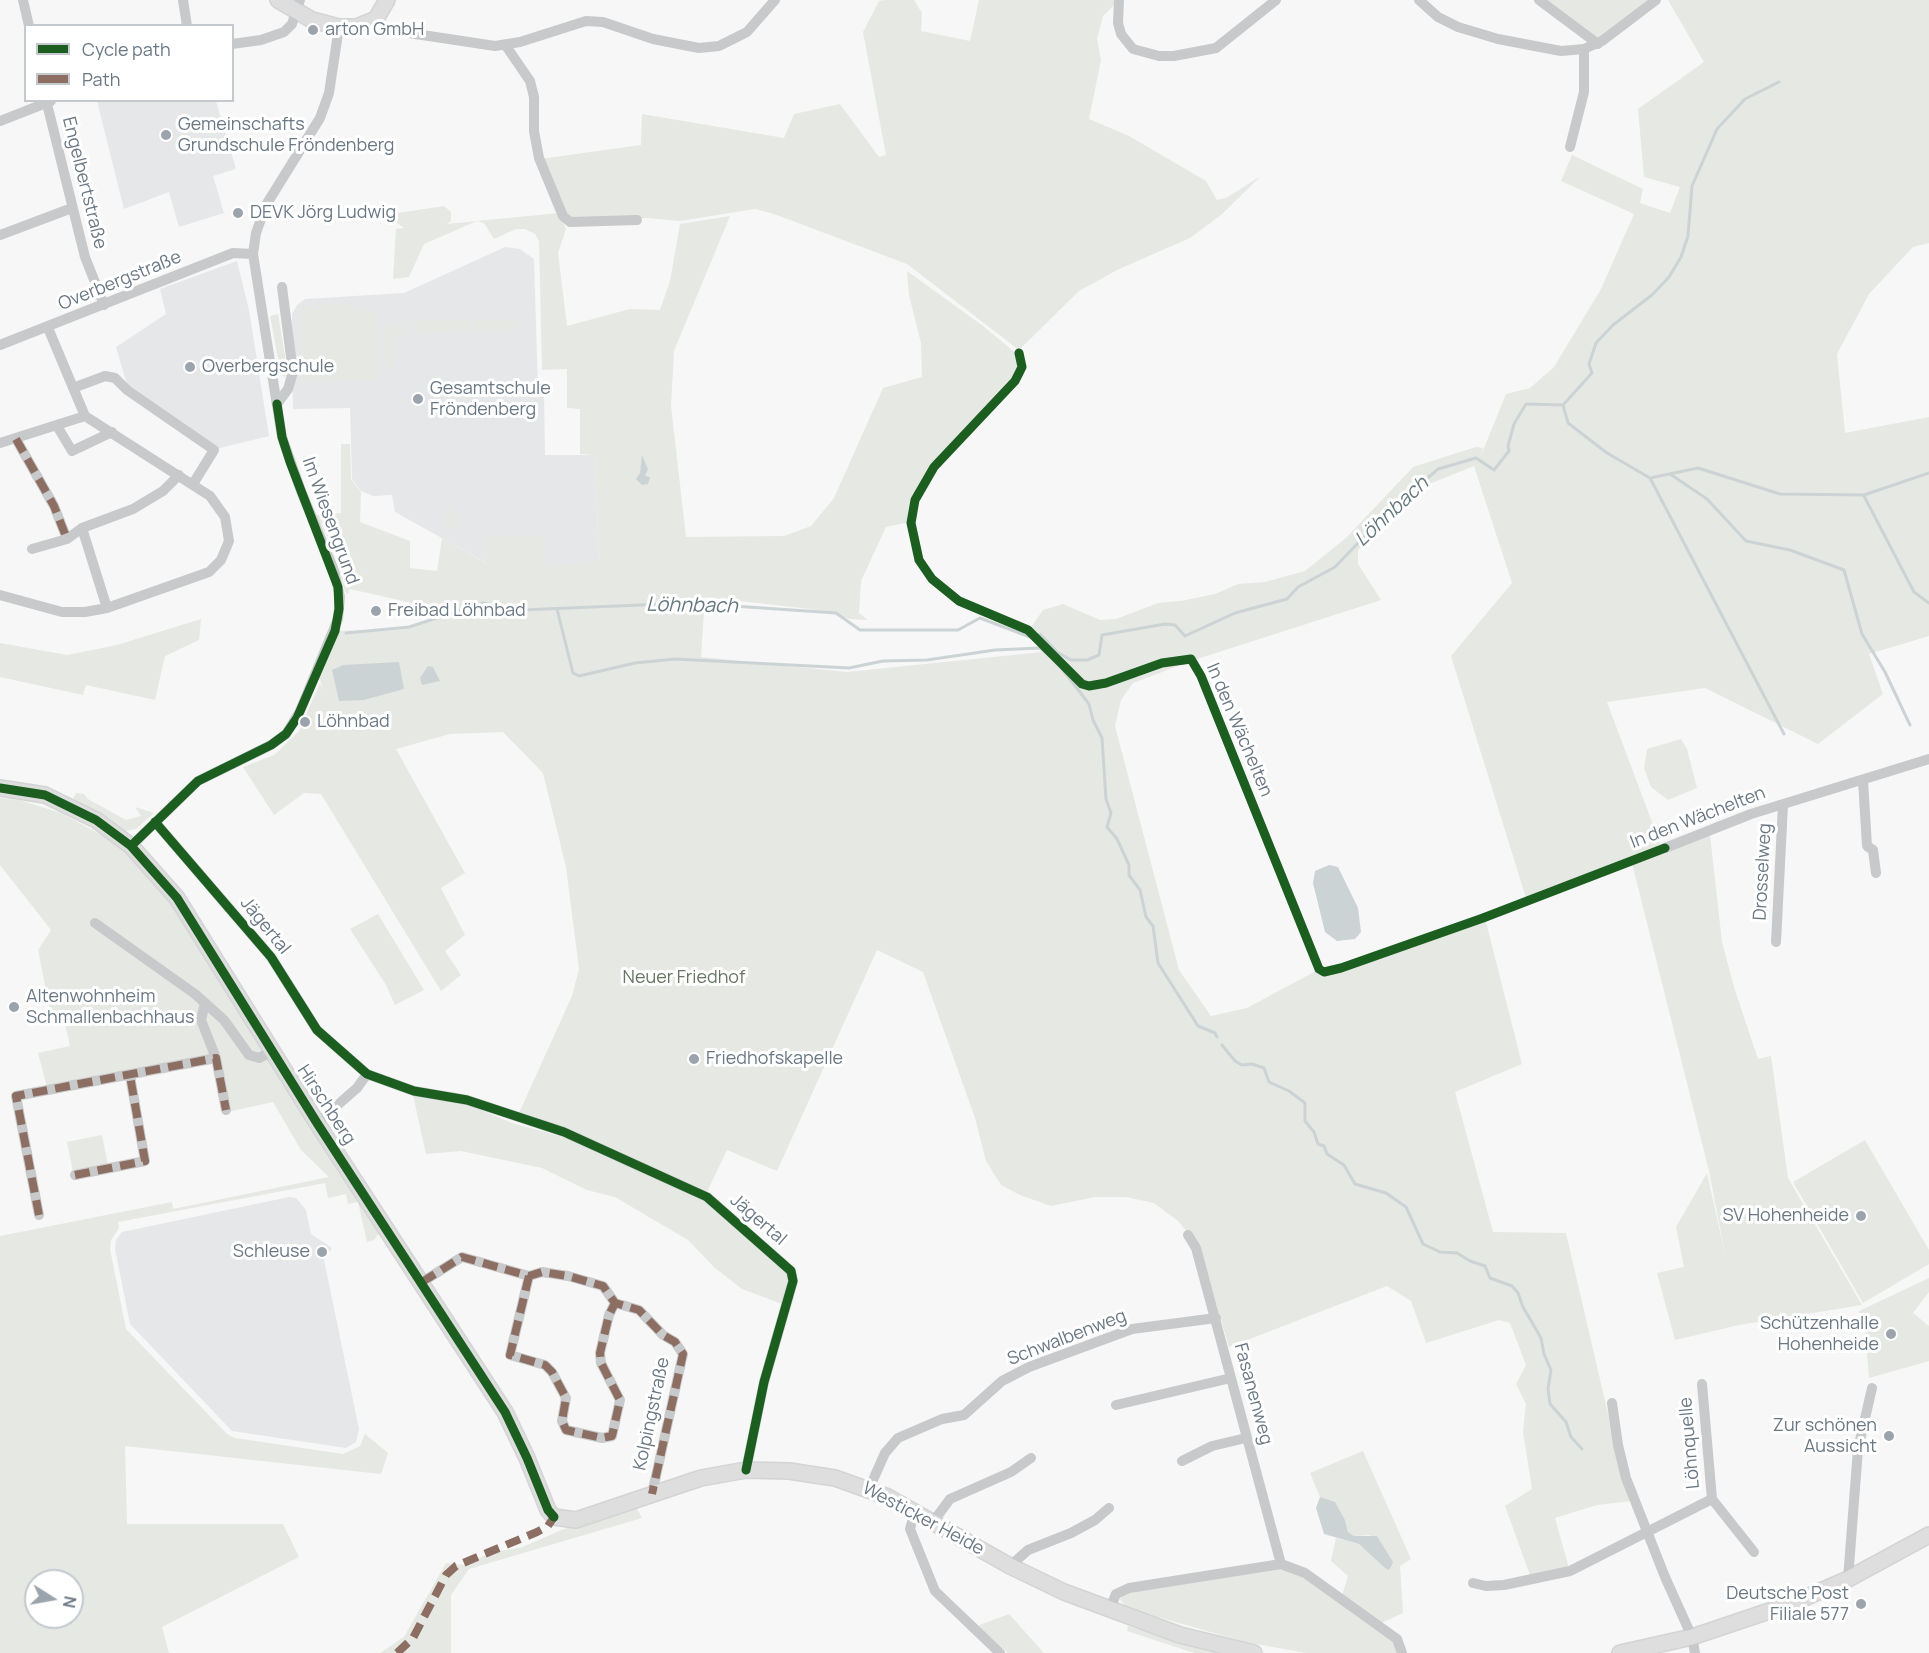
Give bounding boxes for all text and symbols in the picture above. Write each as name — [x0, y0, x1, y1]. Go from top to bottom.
place label: arton GmbH — [325, 19, 424, 41]
marker: arton GmbH — [306, 23, 320, 37]
legend — [24, 24, 234, 102]
text: Cycle path — [82, 37, 171, 61]
text: Path — [82, 67, 120, 91]
place label: Gemeinschafts Grundschule Fröndenberg — [178, 114, 395, 156]
street label: Engelbertstraße — [57, 115, 111, 251]
marker: Gemeinschafts Grundschule Fröndenberg — [159, 128, 173, 142]
place label: DEVK Jörg Ludwig — [250, 202, 396, 224]
marker: DEVK Jörg Ludwig — [231, 206, 245, 220]
street label: Overbergstraße — [55, 246, 185, 316]
place label: Overbergschule — [202, 356, 334, 378]
marker: Overbergschule — [183, 360, 197, 374]
place label: Gesamtschule Fröndenberg — [430, 378, 551, 420]
marker: Gesamtschule Fröndenberg — [411, 392, 425, 406]
street label: Im Wiesengrund — [297, 454, 363, 588]
water label: Löhnbach — [1350, 472, 1434, 552]
water label: Löhnbach — [646, 593, 738, 619]
place label: Freibad Löhnbad — [388, 600, 526, 622]
marker: Freibad Löhnbad — [369, 604, 383, 618]
street label: In den Wächelten — [1201, 660, 1277, 800]
place label: Löhnbad — [317, 711, 390, 733]
marker: Löhnbad — [298, 715, 312, 729]
street label: In den Wächelten — [1627, 782, 1769, 854]
street label: Drosselweg — [1750, 823, 1776, 921]
street label: Jägertal — [235, 893, 295, 959]
park label: Neuer Friedhof — [623, 967, 745, 989]
place label: Altenwohnheim Schmallenbachhaus — [26, 986, 195, 1028]
marker: Altenwohnheim Schmallenbachhaus — [7, 1000, 21, 1014]
place label: Friedhofskapelle — [706, 1048, 843, 1070]
marker: Friedhofskapelle — [687, 1052, 701, 1066]
street label: Hirschberg — [292, 1061, 360, 1149]
street label: Jägertal — [725, 1190, 791, 1250]
place label: SV Hohenheide — [1723, 1205, 1849, 1227]
marker: SV Hohenheide — [1854, 1209, 1868, 1223]
place label: Schleuse — [233, 1241, 310, 1263]
marker: Schleuse — [315, 1245, 329, 1259]
street label: Schwalbenweg — [1005, 1305, 1129, 1371]
place label: Schützenhalle Hohenheide — [1760, 1313, 1879, 1356]
marker: Schützenhalle Hohenheide — [1884, 1327, 1898, 1341]
street label: Fasanenweg — [1229, 1341, 1277, 1447]
street label: Kolpingstraße — [629, 1355, 675, 1473]
street label: Löhnquelle — [1675, 1396, 1705, 1490]
place label: Zur schönen Aussicht — [1773, 1415, 1877, 1458]
marker: Zur schönen Aussicht — [1882, 1429, 1896, 1443]
street label: Westicker Heide — [858, 1478, 988, 1560]
north arrow — [24, 1569, 84, 1629]
place label: Deutsche Post Filiale 577 — [1726, 1583, 1849, 1626]
text: N — [58, 1594, 82, 1610]
marker: Deutsche Post Filiale 577 — [1854, 1597, 1868, 1611]

